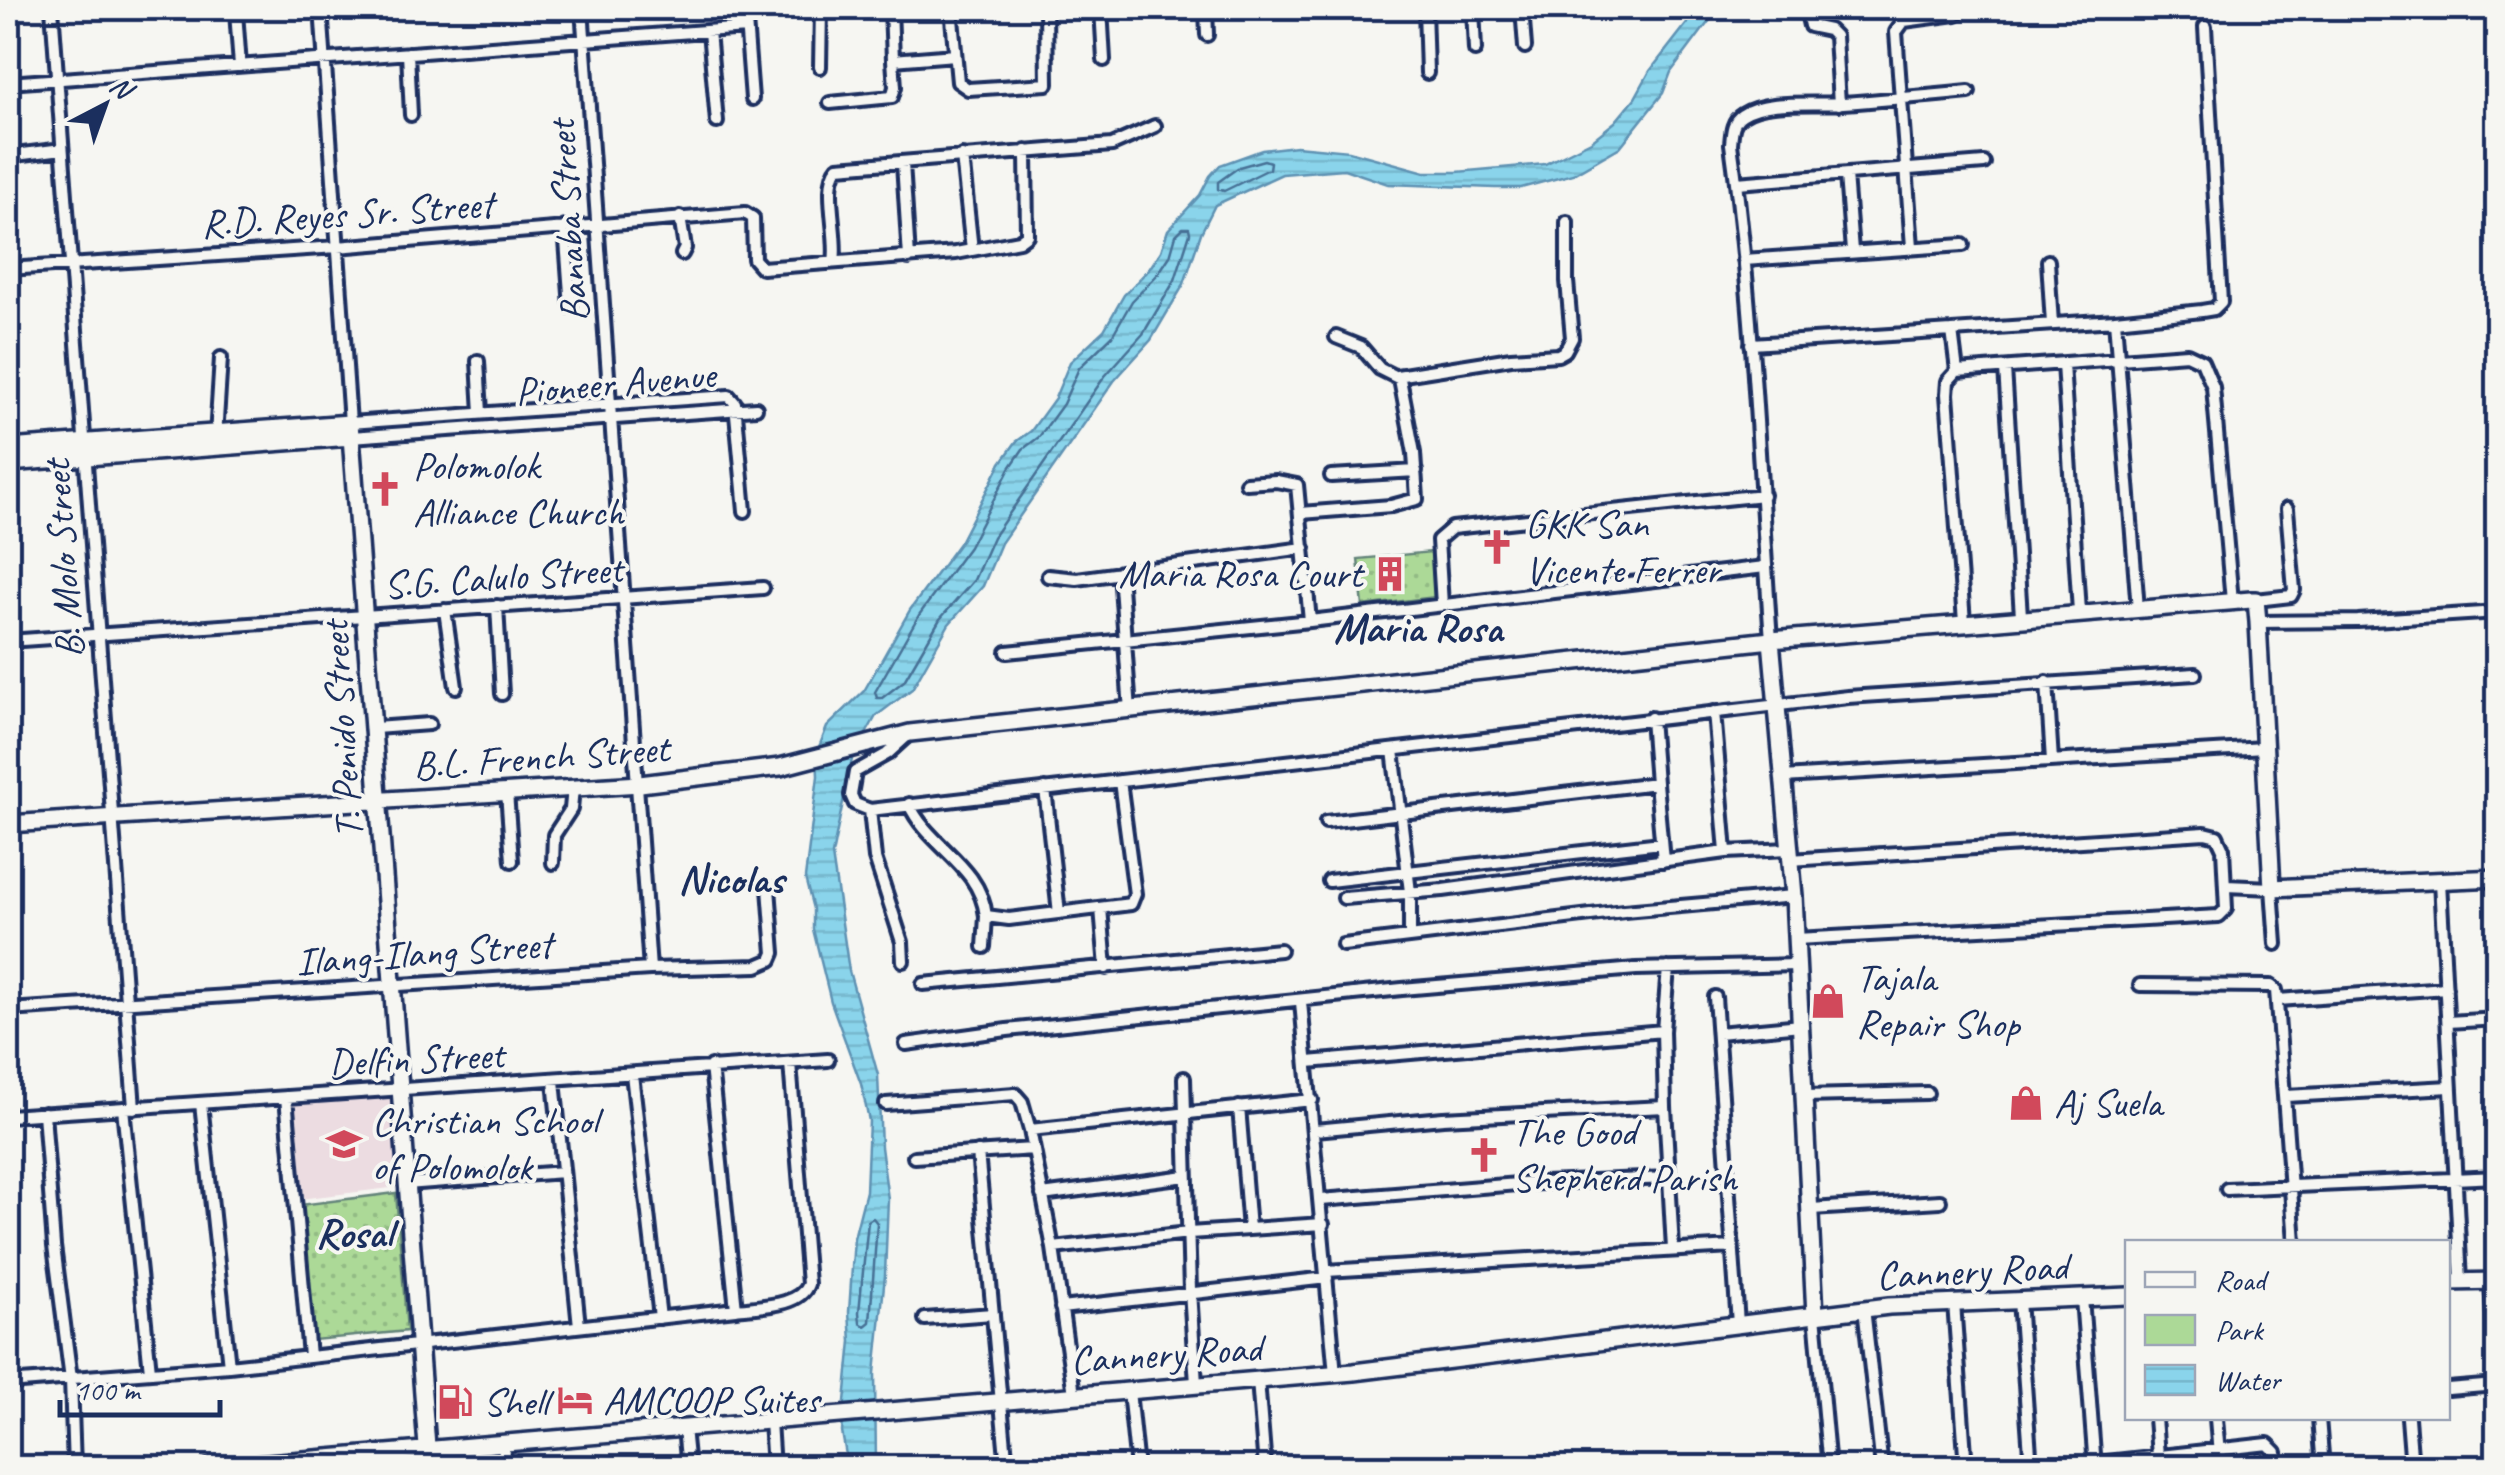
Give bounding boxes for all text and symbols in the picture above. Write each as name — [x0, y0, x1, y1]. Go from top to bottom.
north arrow — [55, 55, 155, 155]
text: N — [103, 68, 143, 108]
street label: Banaba Street — [536, 115, 600, 324]
street label: R.D. Reyes Sr. Street — [199, 178, 500, 249]
street label: Pioneer Avenue — [513, 349, 720, 417]
place label: Polomolok Alliance Church — [413, 441, 625, 537]
street label: B. Molo Street — [31, 455, 95, 660]
church icon: Polomolok Alliance Church — [366, 470, 404, 508]
place label: GKK San Vicente Ferrer — [1525, 499, 1724, 595]
church icon: GKK San Vicente Ferrer — [1478, 528, 1516, 566]
street label: S.G. Calulo Street — [382, 543, 628, 610]
place label: Maria Rosa Court — [1119, 549, 1366, 599]
building icon: Maria Rosa Court — [1371, 555, 1409, 593]
district label: Maria Rosa — [1334, 602, 1505, 655]
street label: T. Penido Street — [309, 616, 375, 840]
street label: B.L. French Street — [412, 723, 674, 791]
district label: Nicolas — [678, 853, 788, 906]
street label: Ilang-Ilang Street — [294, 919, 559, 987]
place label: Tajala Repair Shop — [1856, 953, 2022, 1049]
shop icon: Tajala Repair Shop — [1809, 982, 1847, 1020]
street label: Delfin Street — [327, 1029, 509, 1089]
place label: Aj Suela — [2054, 1078, 2166, 1128]
shop icon: Aj Suela — [2007, 1084, 2045, 1122]
place label: Christian School of Polomolok — [372, 1096, 604, 1192]
place label: The Good Shepherd Parish — [1512, 1107, 1739, 1203]
school or university icon: Christian School of Polomolok — [325, 1125, 363, 1163]
church icon: The Good Shepherd Parish — [1465, 1136, 1503, 1174]
district label: Rosal — [315, 1207, 400, 1260]
legend — [2125, 1240, 2450, 1420]
street label: Cannery Road — [1875, 1241, 2075, 1301]
text: Road — [2215, 1261, 2269, 1299]
text: Park — [2215, 1311, 2265, 1349]
street label: Cannery Road — [1069, 1322, 1270, 1386]
scale bar — [60, 1355, 220, 1417]
text: Water — [2215, 1361, 2282, 1399]
text: 100 m — [75, 1371, 142, 1409]
place label: AMCOOP Suites — [603, 1375, 823, 1425]
place label: Shell — [483, 1377, 555, 1427]
hotel icon: AMCOOP Suites — [556, 1381, 594, 1419]
fuel station icon: Shell — [436, 1383, 474, 1421]

